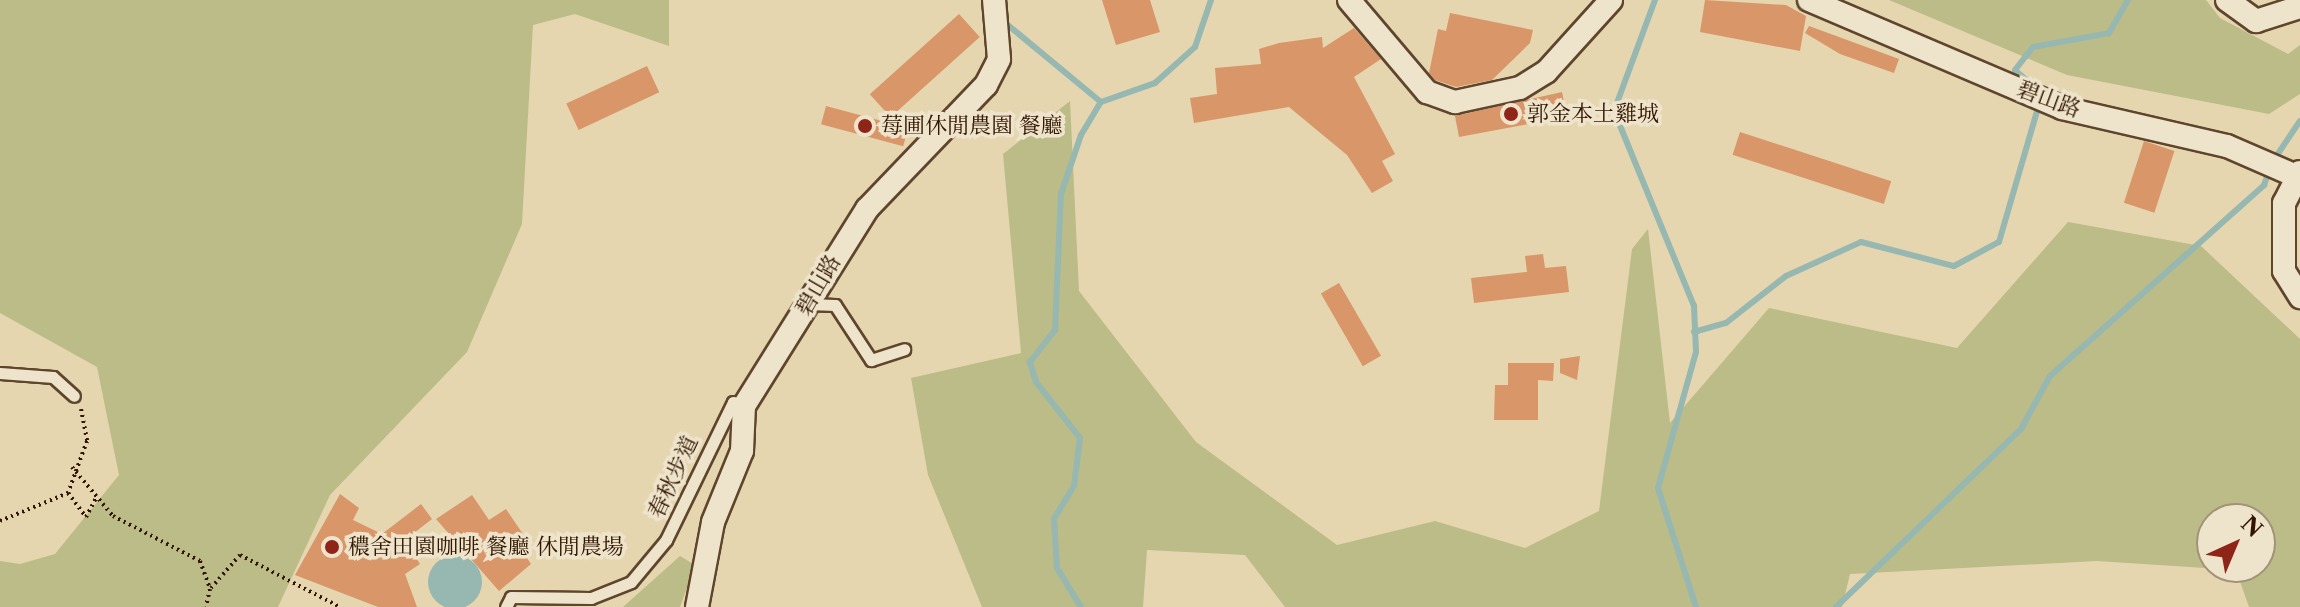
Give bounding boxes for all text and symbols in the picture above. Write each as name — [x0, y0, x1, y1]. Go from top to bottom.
street label: 碧山路 — [2013, 75, 2085, 123]
place label: 郭金本土雞城 — [1527, 101, 1659, 127]
marker: 郭金本土雞城 — [1502, 105, 1520, 123]
place label: 莓圃休閒農園 餐廳 — [881, 113, 1063, 139]
marker: 莓圃休閒農園 餐廳 — [856, 117, 874, 135]
street label: 碧山路 — [790, 250, 846, 320]
street label: 春秋步道 — [642, 432, 704, 522]
north arrow — [2196, 503, 2276, 583]
text: N — [2235, 510, 2268, 543]
place label: 穠舍田園咖啡 餐廳 休閒農場 — [348, 534, 624, 560]
marker: 穠舍田園咖啡 餐廳 休閒農場 — [323, 538, 341, 556]

